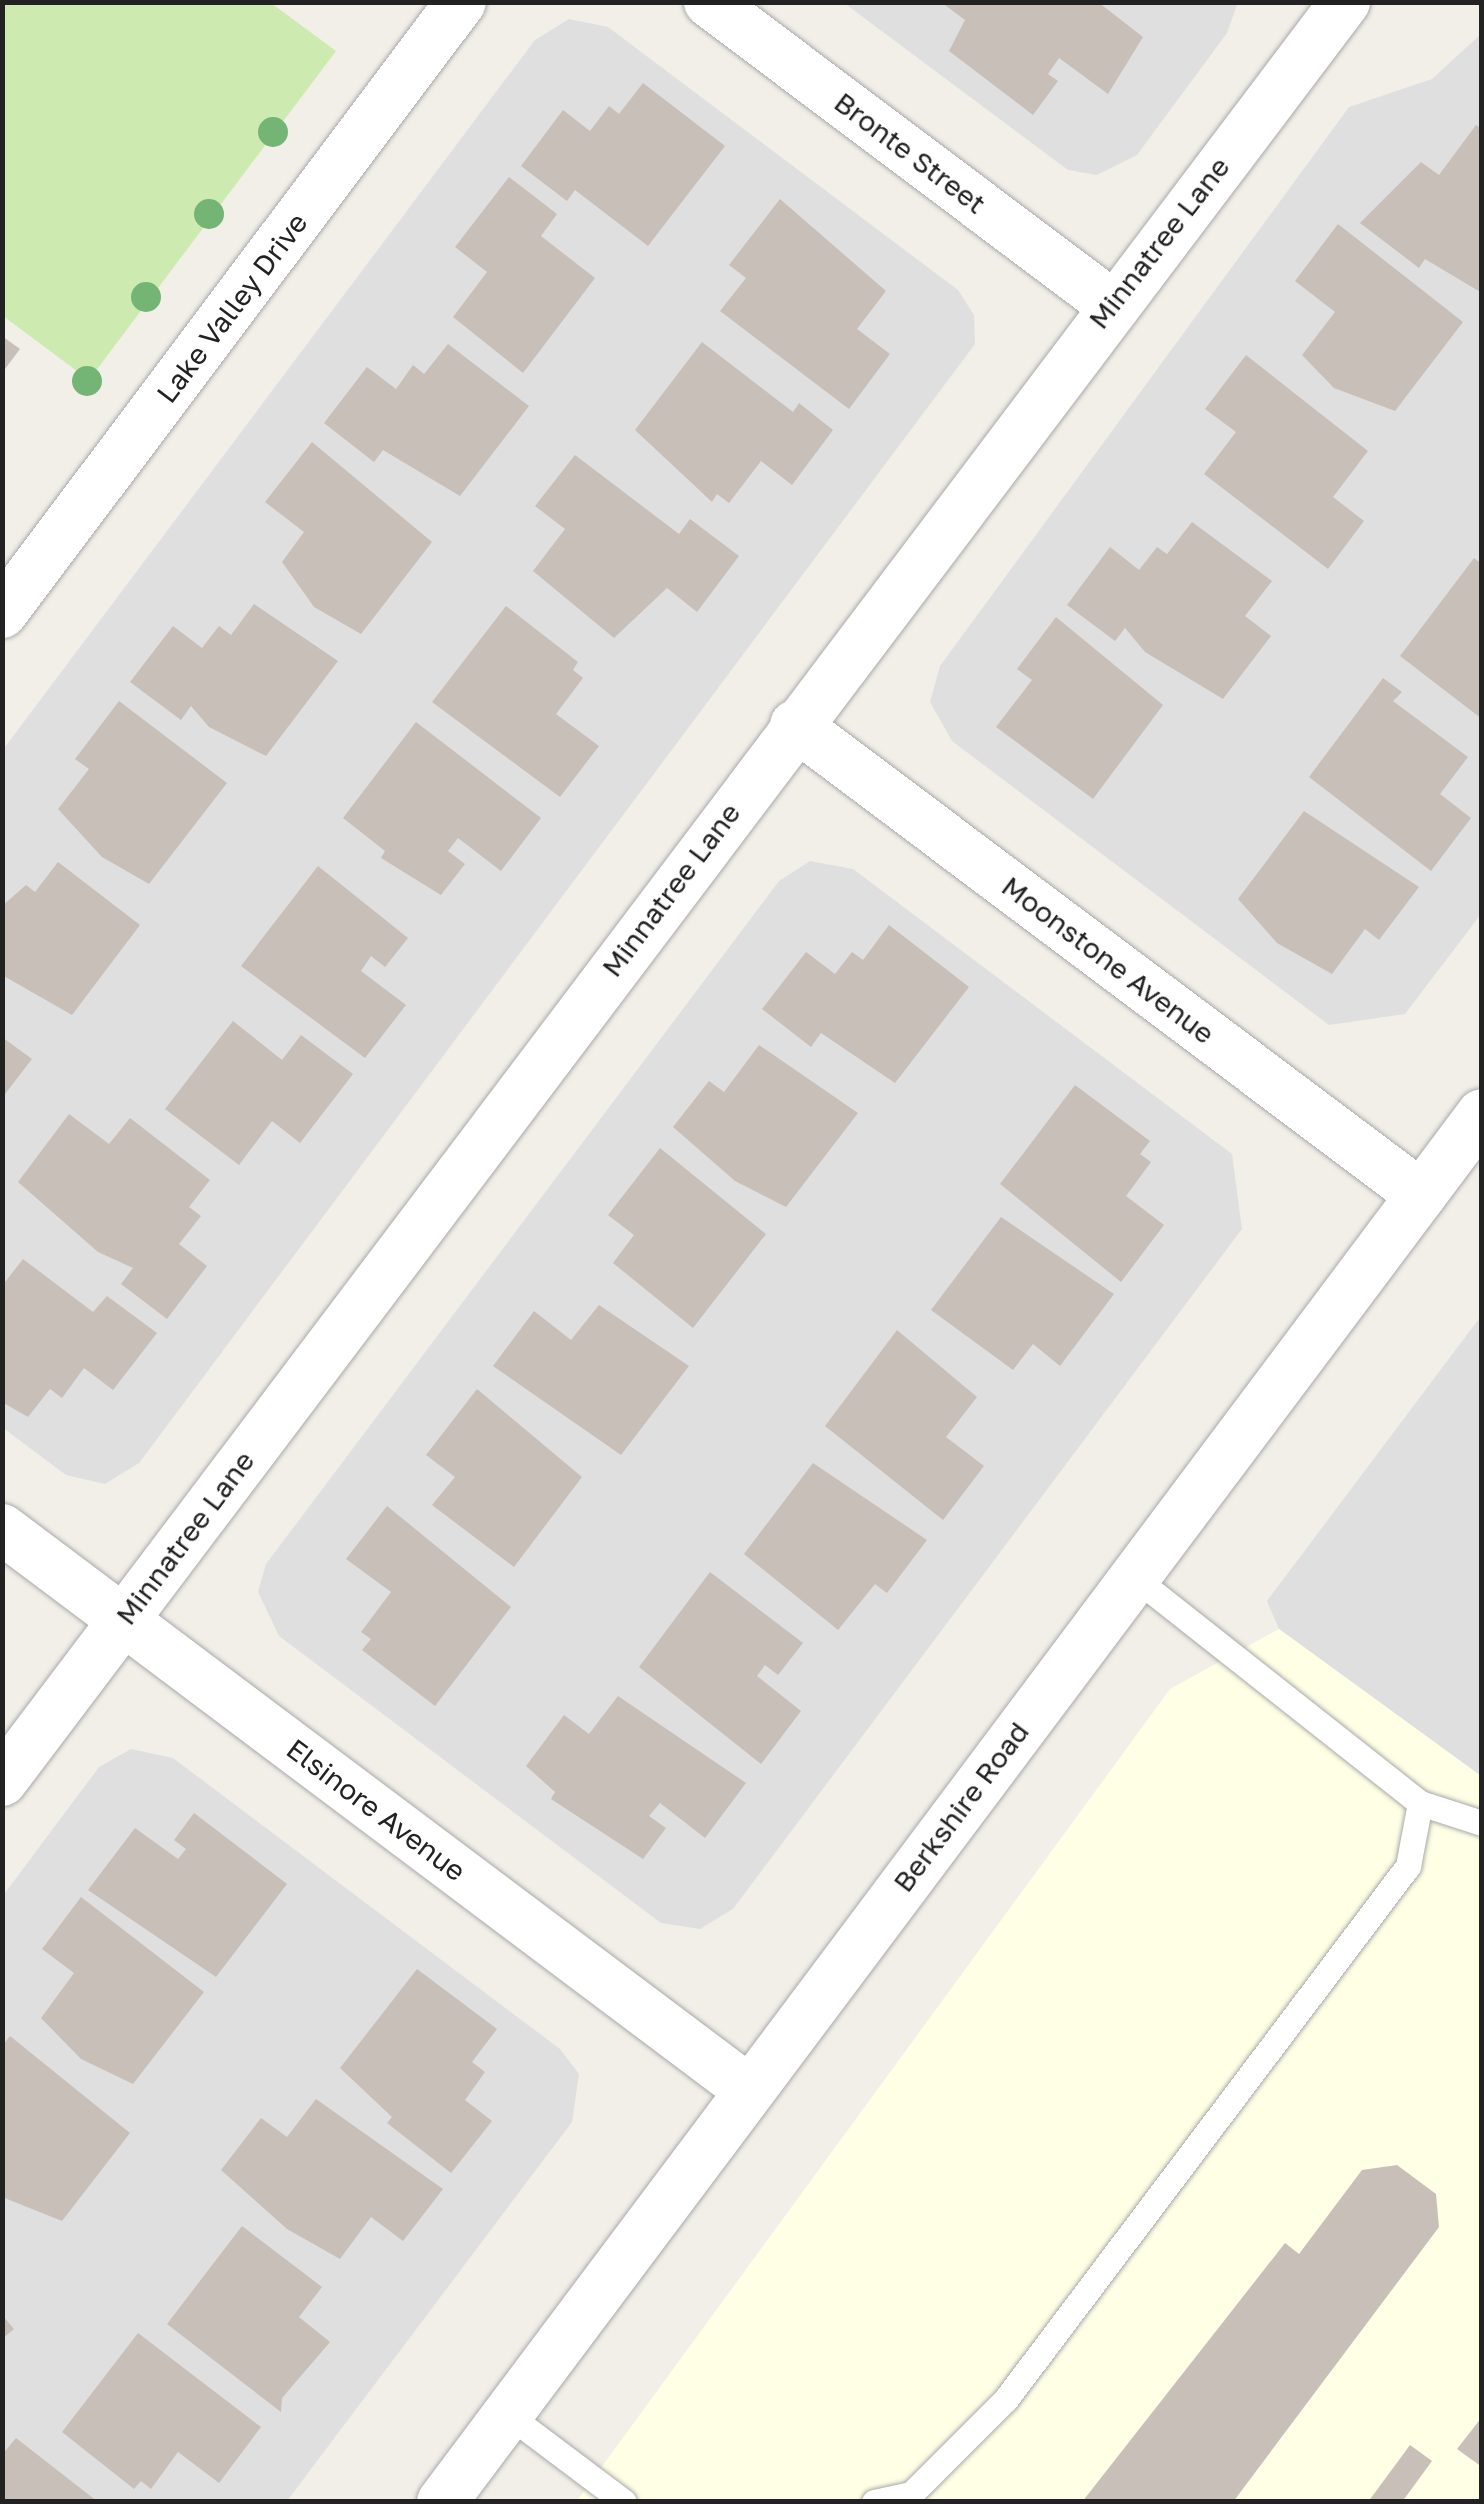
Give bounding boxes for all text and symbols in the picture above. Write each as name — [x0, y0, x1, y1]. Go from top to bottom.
street label: Bronte Street — [828, 85, 992, 221]
street label: Minnatree Lane — [1082, 151, 1236, 335]
street label: Lake Valley Drive — [150, 207, 314, 409]
street label: Minnatree Lane — [595, 797, 747, 983]
street label: Moonstone Avenue — [995, 869, 1221, 1051]
street label: Minnatree Lane — [109, 1445, 261, 1631]
street label: Berkshire Road — [886, 1716, 1036, 1898]
street label: Elsinore Avenue — [280, 1732, 472, 1888]

